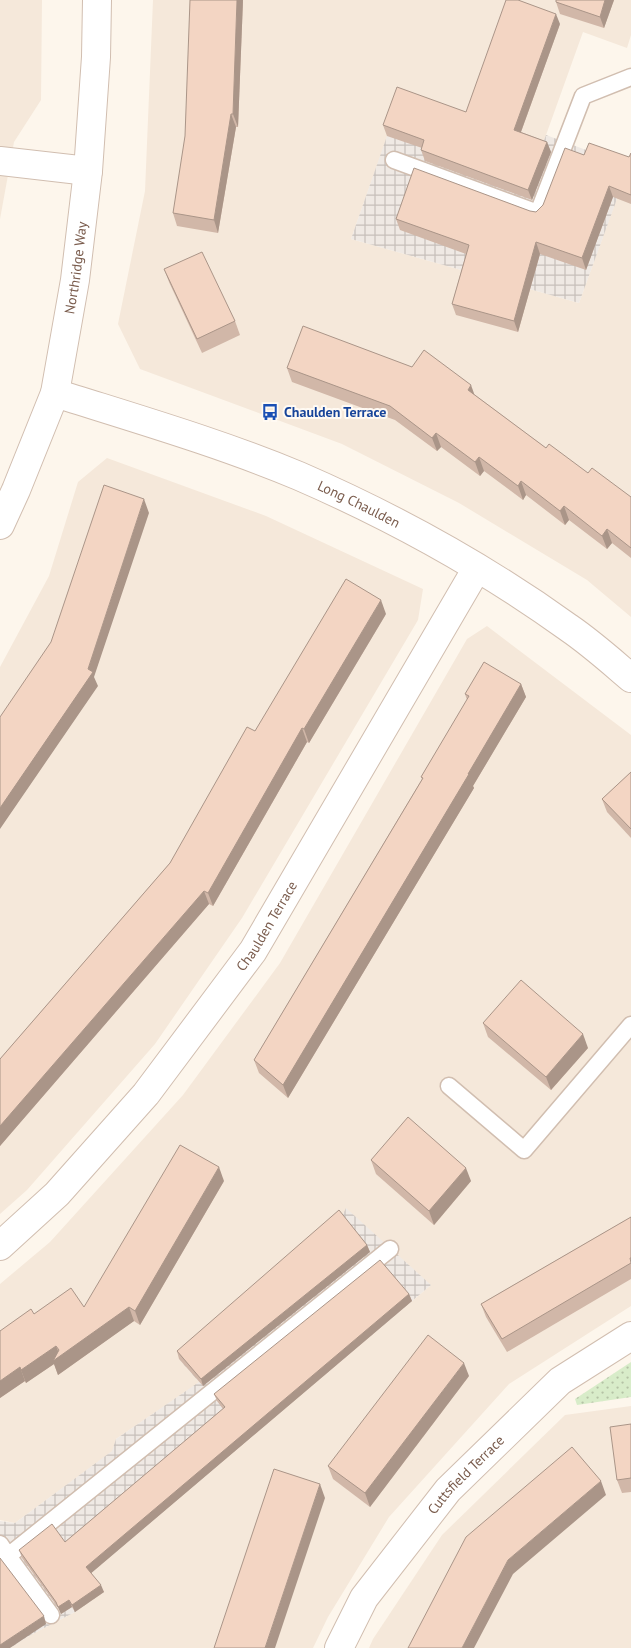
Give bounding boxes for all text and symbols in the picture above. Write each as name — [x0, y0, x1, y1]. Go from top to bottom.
street label: Northridge Way — [60, 220, 91, 315]
bus stop icon: Chaulden Terrace — [260, 402, 280, 422]
place label: Chaulden Terrace — [284, 403, 386, 421]
street label: Long Chaulden — [315, 476, 403, 532]
street label: Chaulden Terrace — [232, 878, 301, 975]
street label: Cuttsfield Terrace — [424, 1431, 508, 1518]

